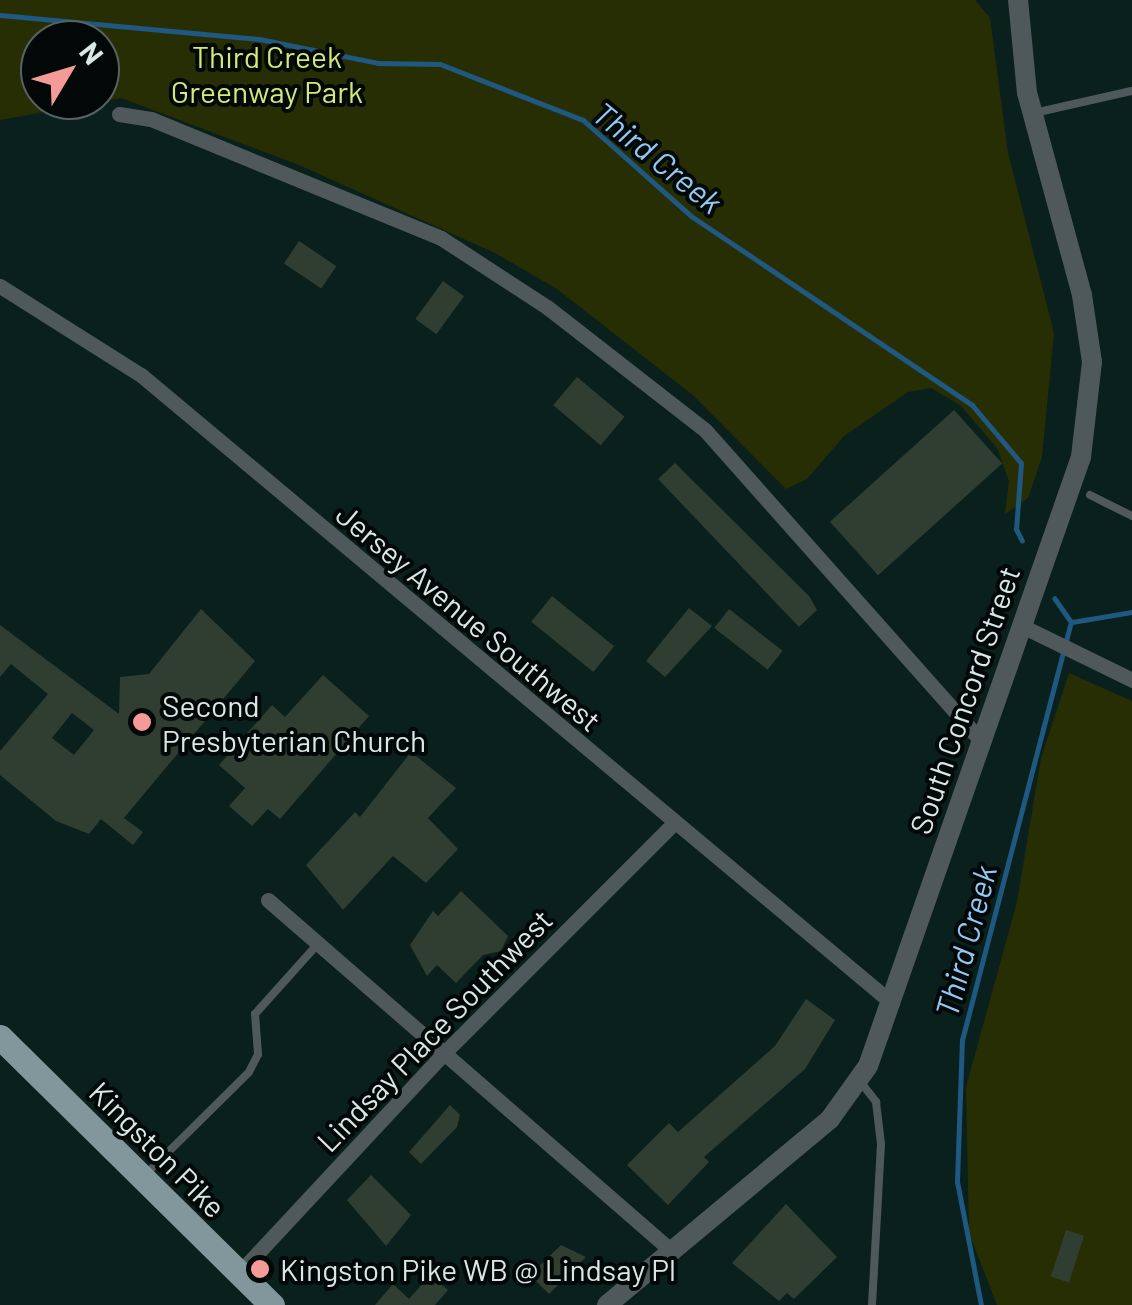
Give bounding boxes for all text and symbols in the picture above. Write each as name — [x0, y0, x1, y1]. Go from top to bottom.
north arrow — [20, 20, 120, 120]
text: N — [73, 35, 111, 71]
park label: Third Creek Greenway Park — [171, 38, 363, 108]
water label: Third Creek — [586, 93, 730, 221]
street label: Jersey Avenue Southwest — [329, 496, 609, 738]
street label: South Concord Street — [901, 562, 1027, 838]
place label: Second Presbyterian Church — [162, 687, 426, 758]
marker: Second Presbyterian Church — [131, 711, 153, 733]
water label: Third Creek — [926, 861, 1004, 1021]
street label: Lindsay Place Southwest — [309, 901, 559, 1159]
street label: Kingston Pike — [83, 1074, 233, 1224]
place label: Kingston Pike WB @ Lindsay Pl — [280, 1251, 676, 1287]
marker: Kingston Pike WB @ Lindsay Pl — [249, 1258, 271, 1280]

